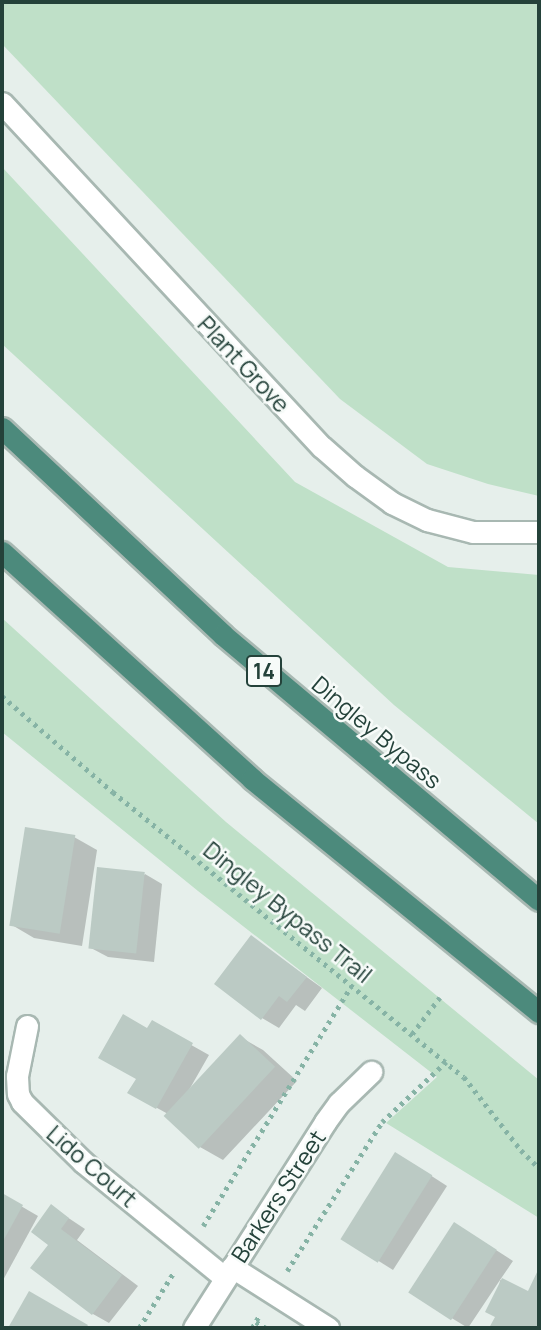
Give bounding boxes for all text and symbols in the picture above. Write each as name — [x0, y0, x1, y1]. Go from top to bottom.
street label: Plant Grove — [192, 310, 296, 418]
road number: 14 — [245, 654, 283, 688]
street label: Dingley Bypass — [307, 670, 447, 794]
street label: Dingley Bypass Trail — [198, 836, 378, 988]
street label: Lido Court — [41, 1119, 143, 1213]
street label: Barkers Street — [225, 1125, 331, 1267]

